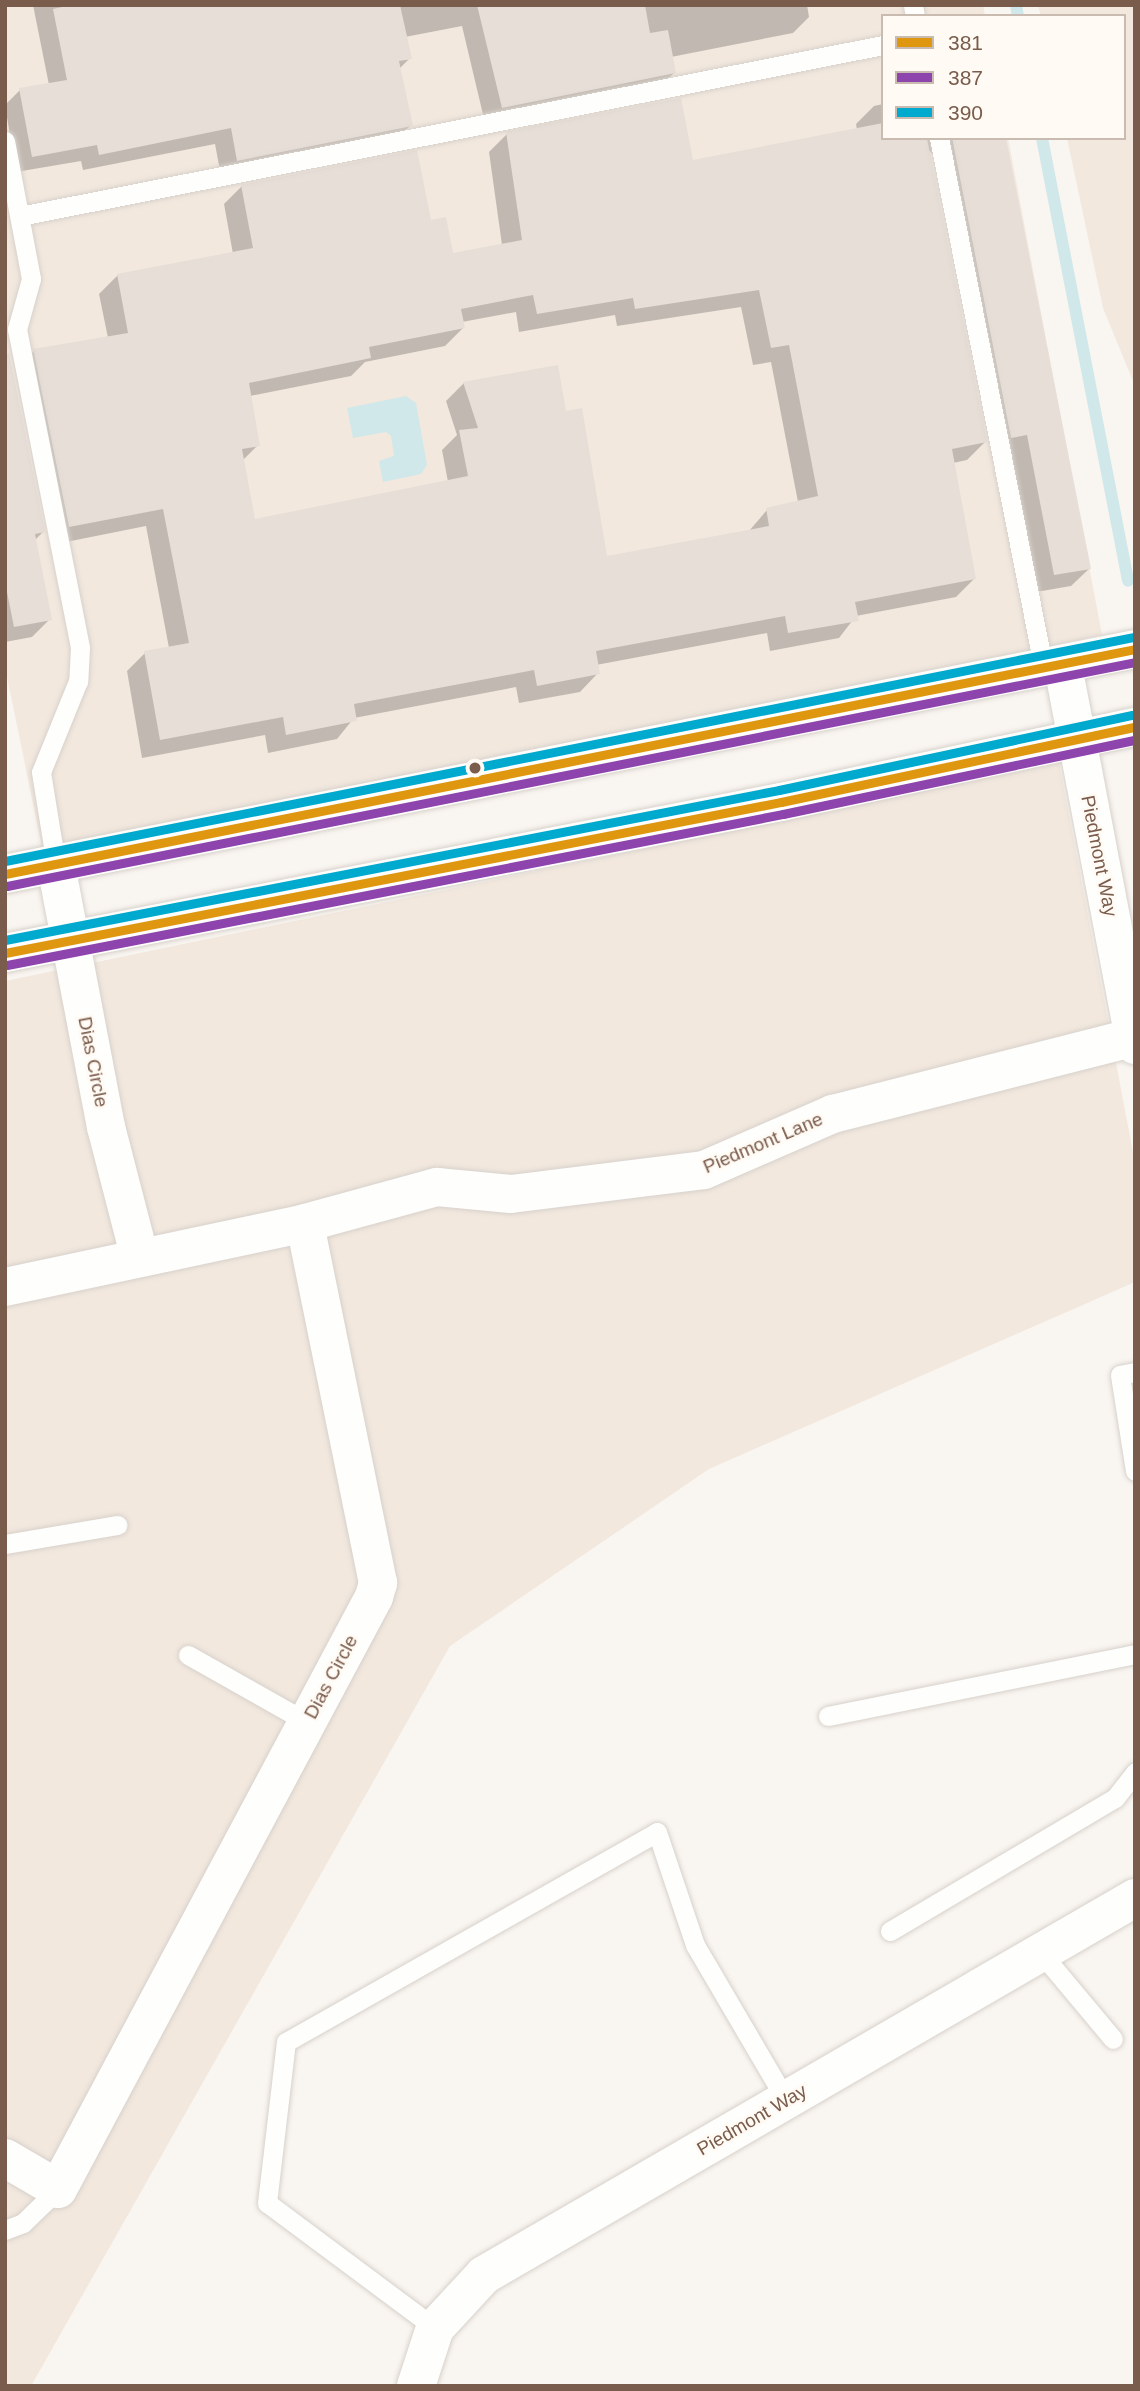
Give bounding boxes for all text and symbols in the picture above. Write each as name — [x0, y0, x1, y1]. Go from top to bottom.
legend — [881, 14, 1126, 140]
text: 381 — [948, 31, 983, 54]
text: 387 — [948, 66, 983, 89]
text: 390 — [948, 101, 983, 124]
unlabelled marker — [468, 761, 482, 775]
street label: Piedmont Way — [1076, 794, 1122, 918]
street label: Dias Circle — [73, 1015, 113, 1109]
street label: Piedmont Lane — [700, 1108, 826, 1178]
street label: Dias Circle — [299, 1631, 363, 1723]
street label: Piedmont Way — [693, 2079, 811, 2161]

